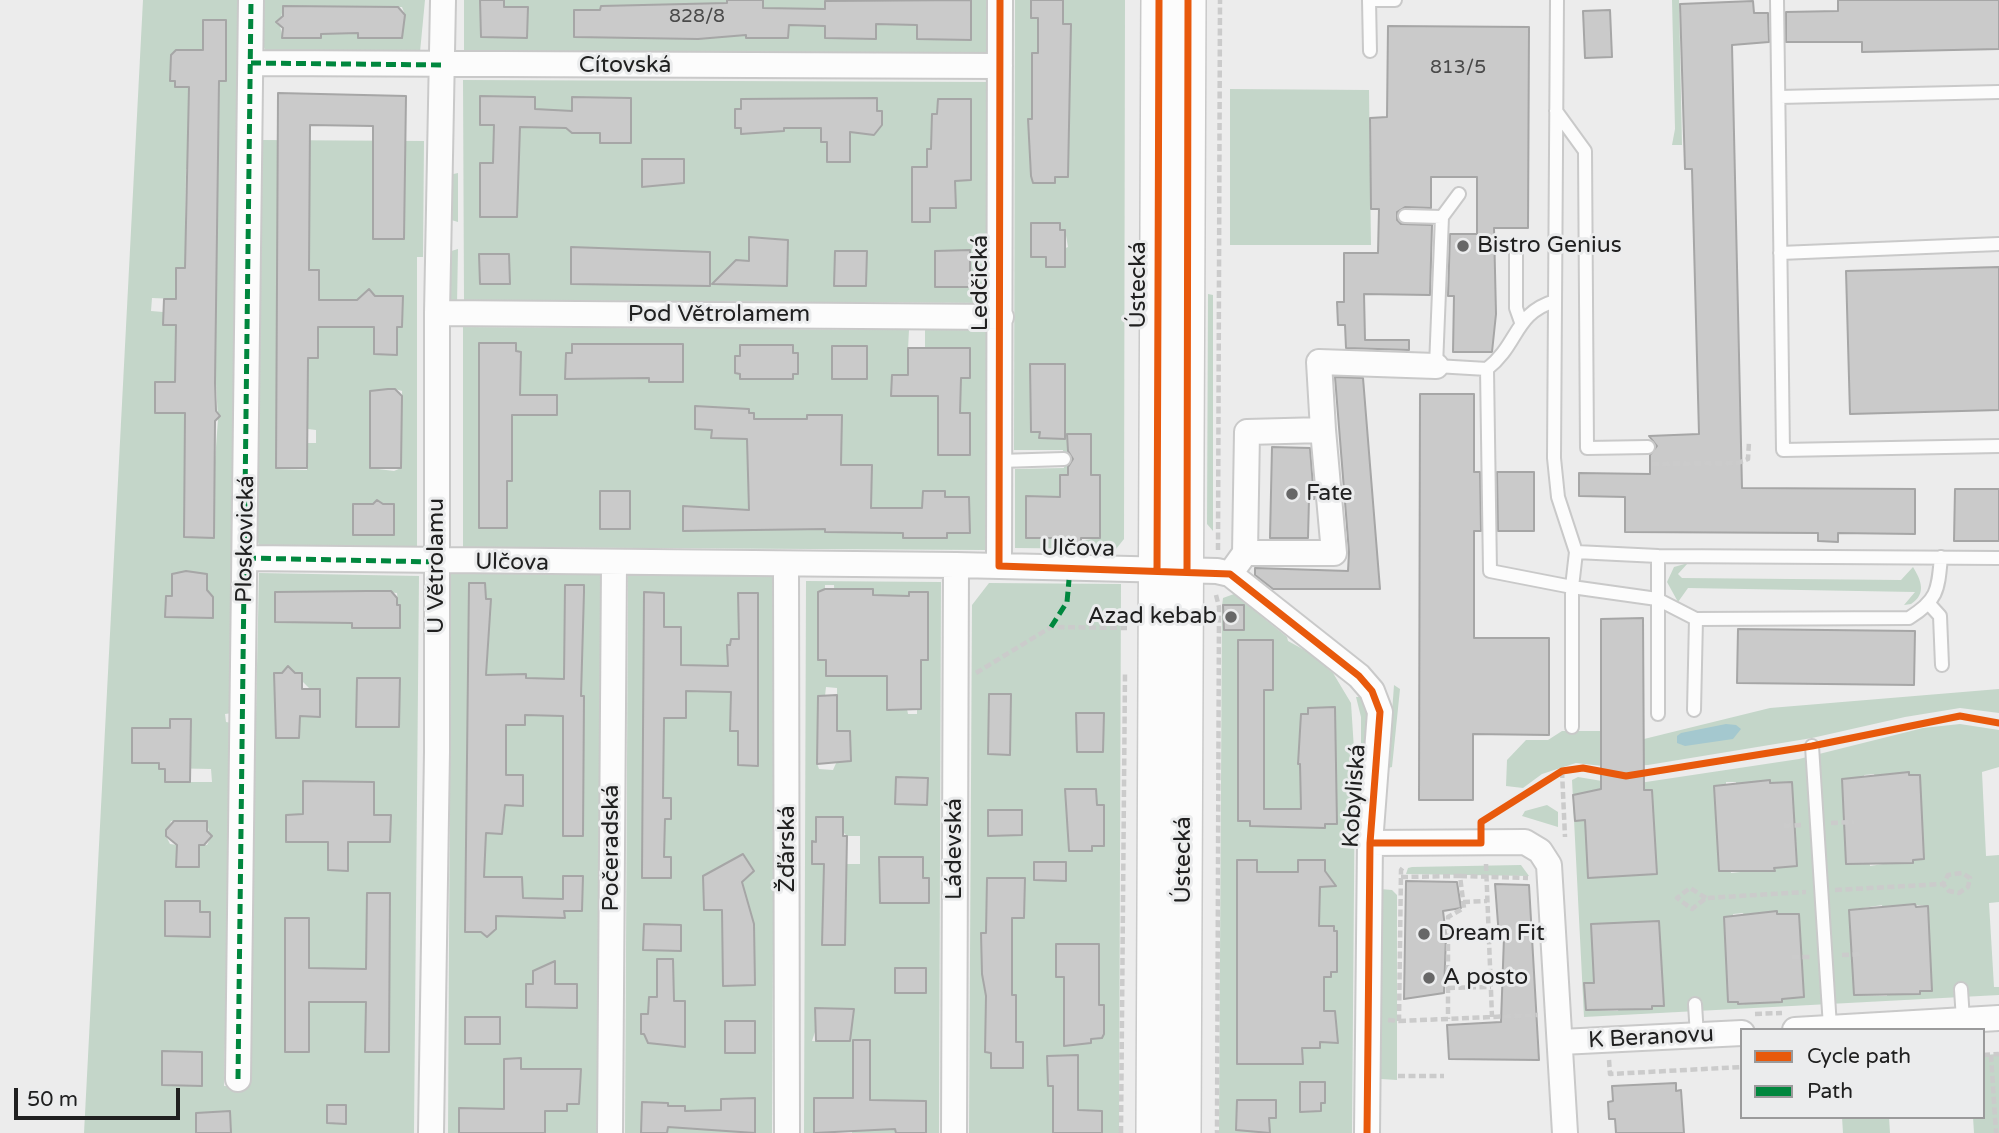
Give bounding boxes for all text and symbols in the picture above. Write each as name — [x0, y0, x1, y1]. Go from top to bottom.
house number: 828/8 — [669, 6, 725, 28]
street label: Cítovská — [579, 52, 671, 80]
house number: 813/5 — [1430, 57, 1486, 79]
place label: Bistro Genius — [1477, 232, 1622, 260]
street label: Ledčická — [967, 235, 995, 331]
marker: Bistro Genius — [1455, 238, 1471, 254]
street label: Ústecká — [1125, 241, 1153, 329]
street label: Pod Větrolamem — [628, 301, 810, 329]
street label: Ploskovická — [231, 475, 261, 603]
place label: Fate — [1306, 480, 1353, 508]
marker: Fate — [1284, 486, 1300, 502]
street label: U Větrolamu — [423, 498, 451, 634]
street label: Ulčova — [1041, 535, 1115, 563]
street label: Ulčova — [475, 549, 549, 577]
place label: Azad kebab — [1088, 603, 1217, 631]
marker: Azad kebab — [1223, 609, 1239, 625]
street label: Kobyliská — [1338, 743, 1372, 849]
street label: Počeradská — [598, 785, 626, 911]
street label: Ládevská — [941, 798, 969, 900]
street label: Žďárská — [774, 805, 802, 893]
street label: Ústecká — [1170, 816, 1198, 904]
place label: Dream Fit — [1438, 920, 1545, 948]
marker: Dream Fit — [1416, 926, 1432, 942]
place label: A posto — [1443, 964, 1528, 992]
marker: A posto — [1421, 970, 1437, 986]
street label: K Beranovu — [1587, 1021, 1715, 1055]
legend — [1740, 1028, 1985, 1119]
text: Cycle path — [1807, 1044, 1911, 1069]
scale bar — [18, 1074, 184, 1118]
text: Path — [1807, 1079, 1853, 1104]
text: 50 m — [27, 1087, 78, 1112]

